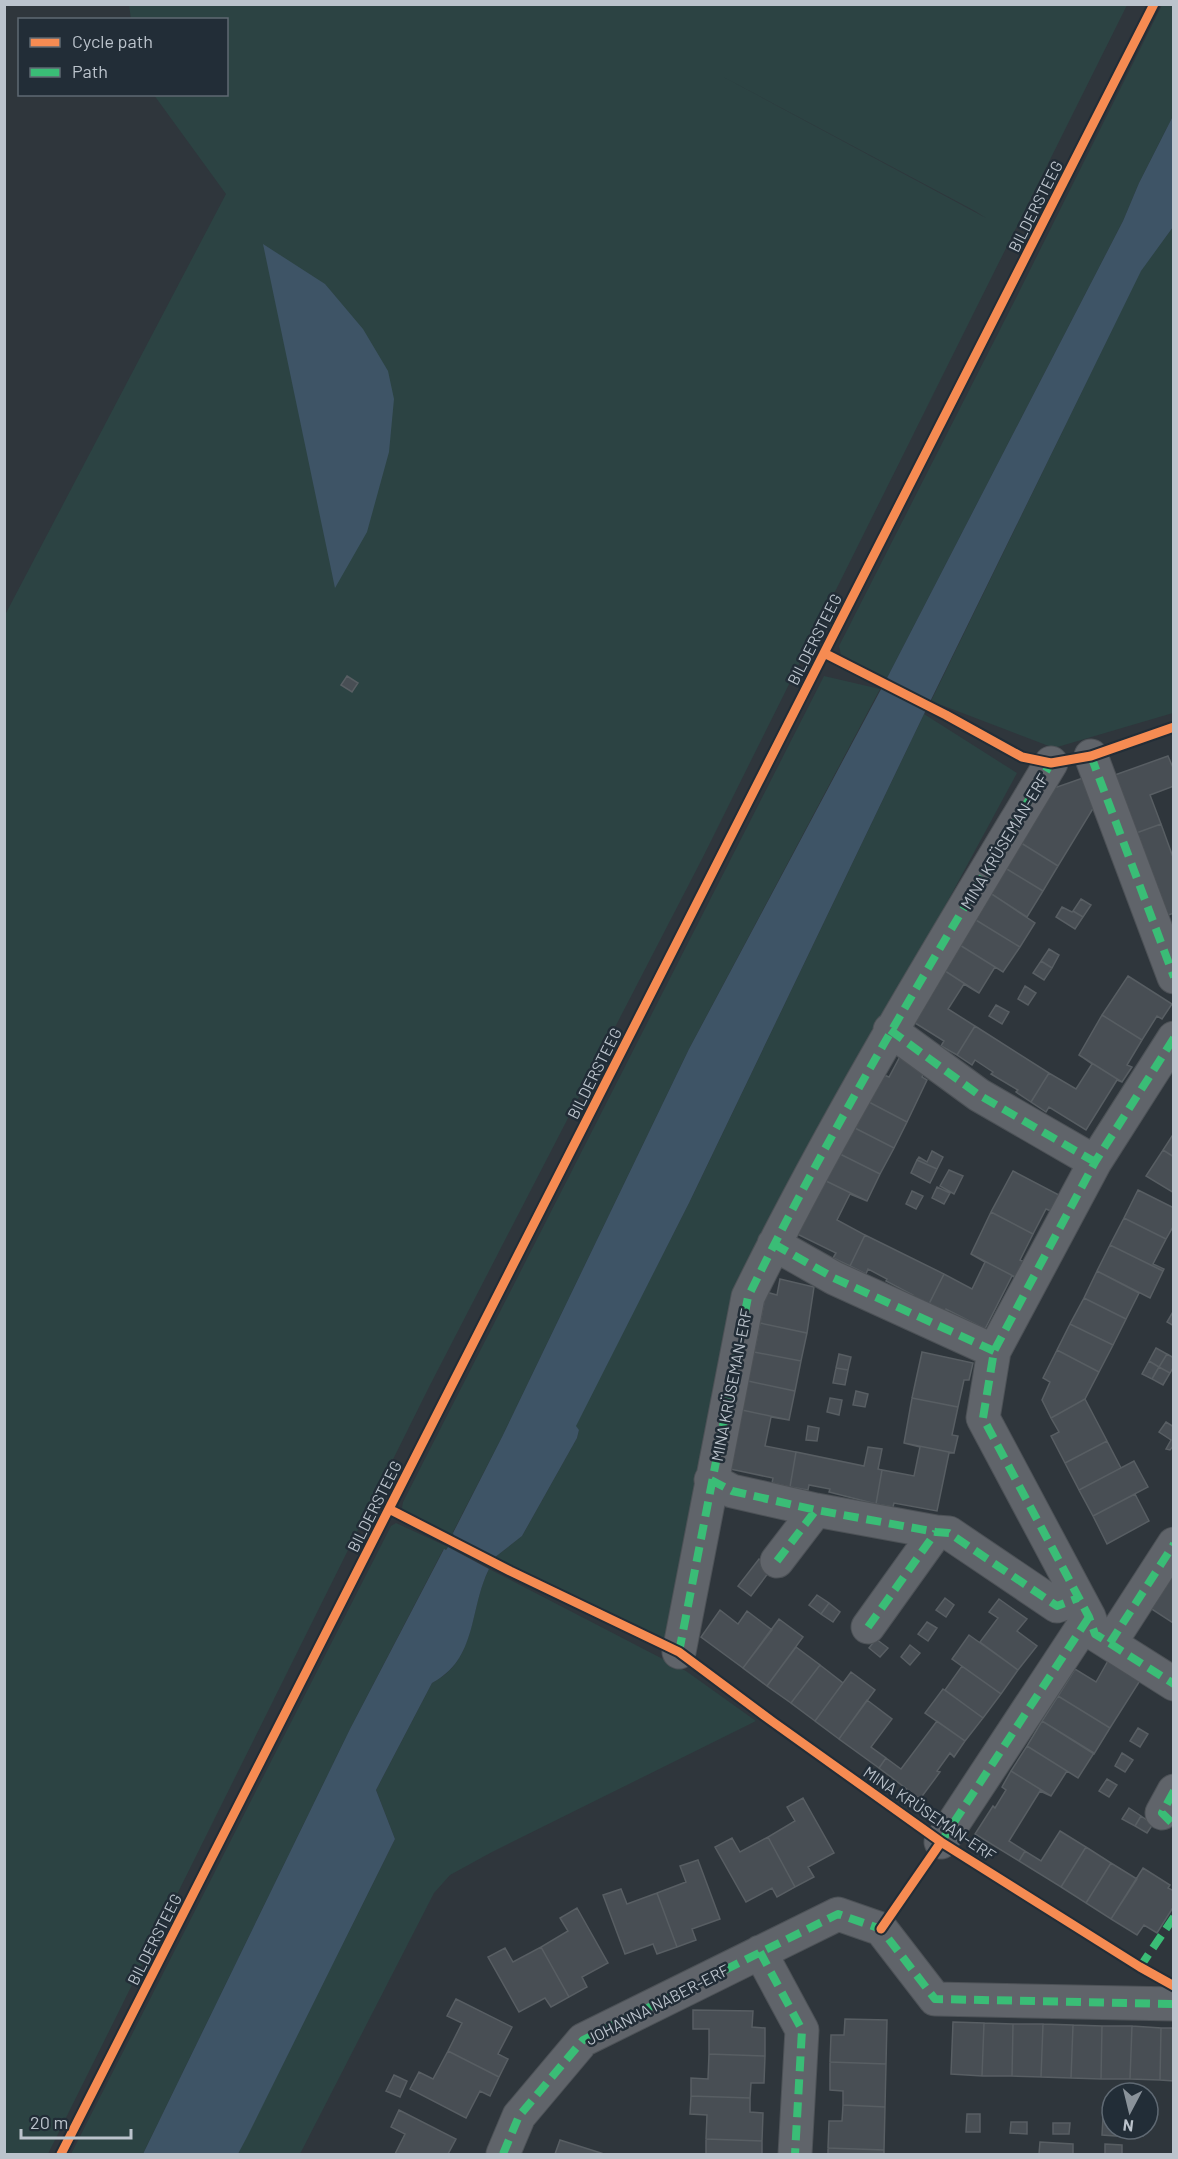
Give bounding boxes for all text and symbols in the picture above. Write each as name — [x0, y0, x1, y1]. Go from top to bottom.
legend — [18, 18, 228, 96]
text: Cycle path — [72, 30, 153, 52]
text: Path — [72, 60, 108, 82]
street label: BILDERSTEEG — [1004, 157, 1066, 255]
street label: BILDERSTEEG — [783, 590, 845, 688]
street label: MINA KRÜSEMAN-ERF — [956, 770, 1052, 912]
street label: BILDERSTEEG — [563, 1024, 625, 1122]
street label: MINA KRÜSEMAN-ERF — [707, 1307, 755, 1463]
street label: BILDERSTEEG — [343, 1457, 405, 1555]
street label: MINA KRÜSEMAN-ERF — [860, 1762, 1000, 1864]
street label: BILDERSTEEG — [123, 1890, 185, 1988]
street label: JOHANNA NABER-ERF — [582, 1960, 732, 2048]
north arrow — [1100, 2081, 1160, 2141]
scale bar — [21, 2102, 130, 2140]
text: 20 m — [30, 2111, 68, 2133]
text: N — [1122, 2116, 1135, 2136]

